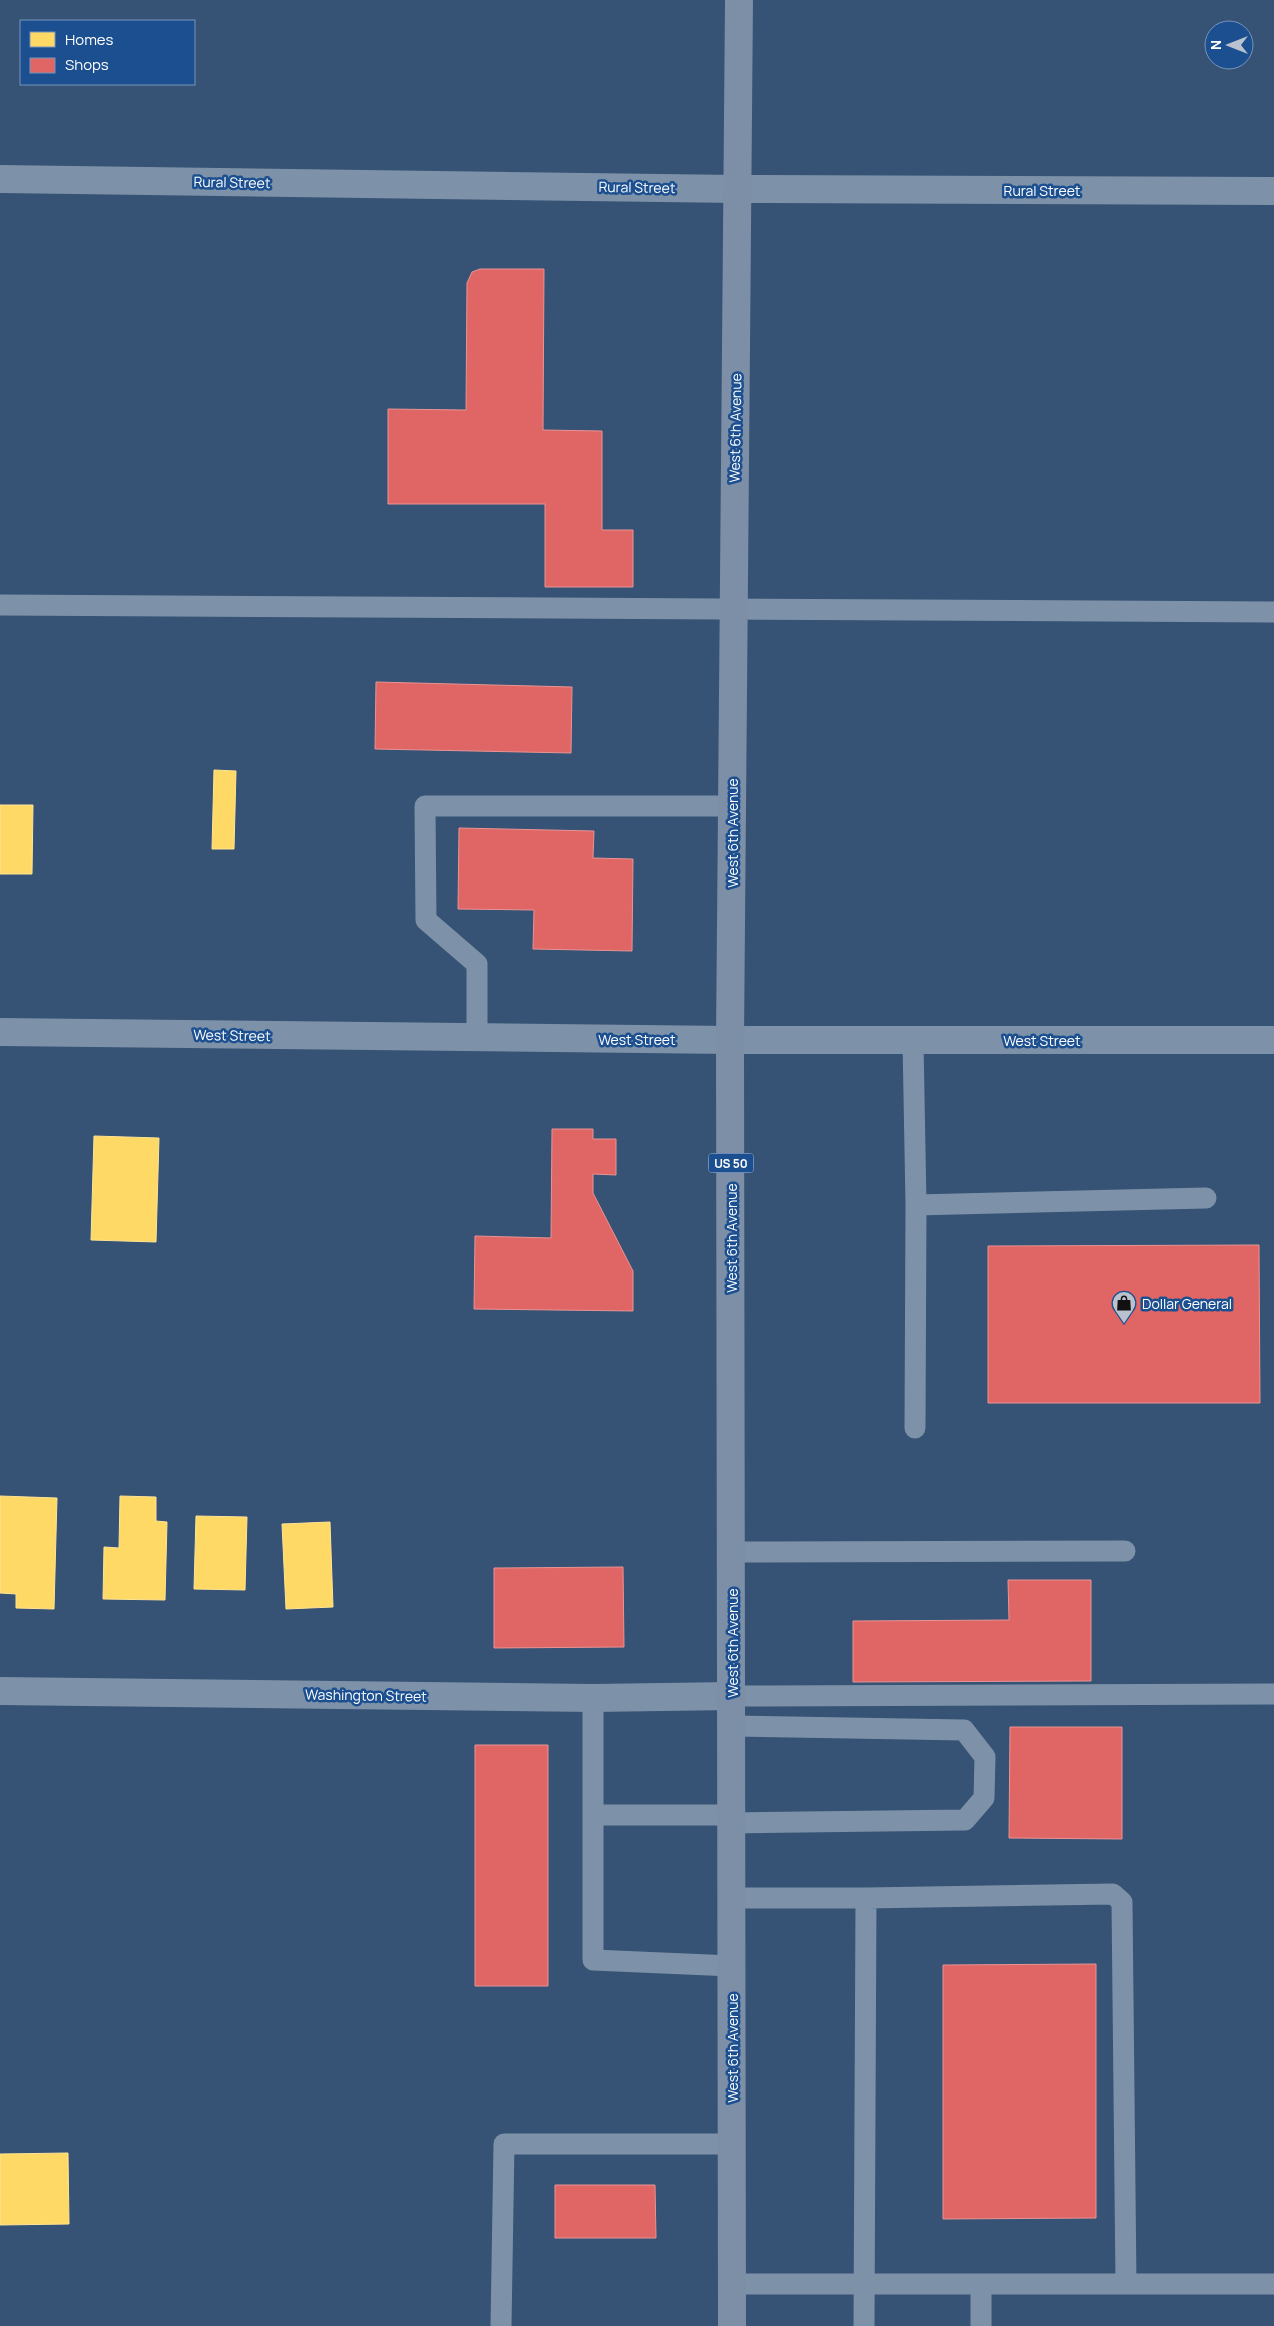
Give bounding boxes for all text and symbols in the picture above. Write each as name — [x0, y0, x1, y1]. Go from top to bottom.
legend — [20, 20, 195, 85]
north arrow — [1204, 20, 1254, 70]
text: Homes — [65, 29, 114, 50]
text: N — [1206, 40, 1225, 50]
text: Shops — [65, 54, 109, 75]
street label: Rural Street — [193, 172, 271, 192]
street label: Rural Street — [598, 177, 676, 197]
street label: Rural Street — [1004, 181, 1081, 200]
street label: West 6th Avenue — [725, 373, 745, 483]
street label: West 6th Avenue — [723, 778, 742, 888]
street label: West Street — [193, 1025, 271, 1045]
street label: West Street — [598, 1030, 676, 1049]
street label: West Street — [1003, 1031, 1081, 1050]
road number: US 50 — [708, 1154, 754, 1172]
street label: West 6th Avenue — [722, 1183, 741, 1293]
shop icon: Dollar General — [1111, 1290, 1137, 1324]
place label: Dollar General — [1142, 1294, 1232, 1313]
street label: West 6th Avenue — [723, 1588, 742, 1698]
street label: Washington Street — [305, 1684, 427, 1706]
street label: West 6th Avenue — [723, 1993, 742, 2103]

